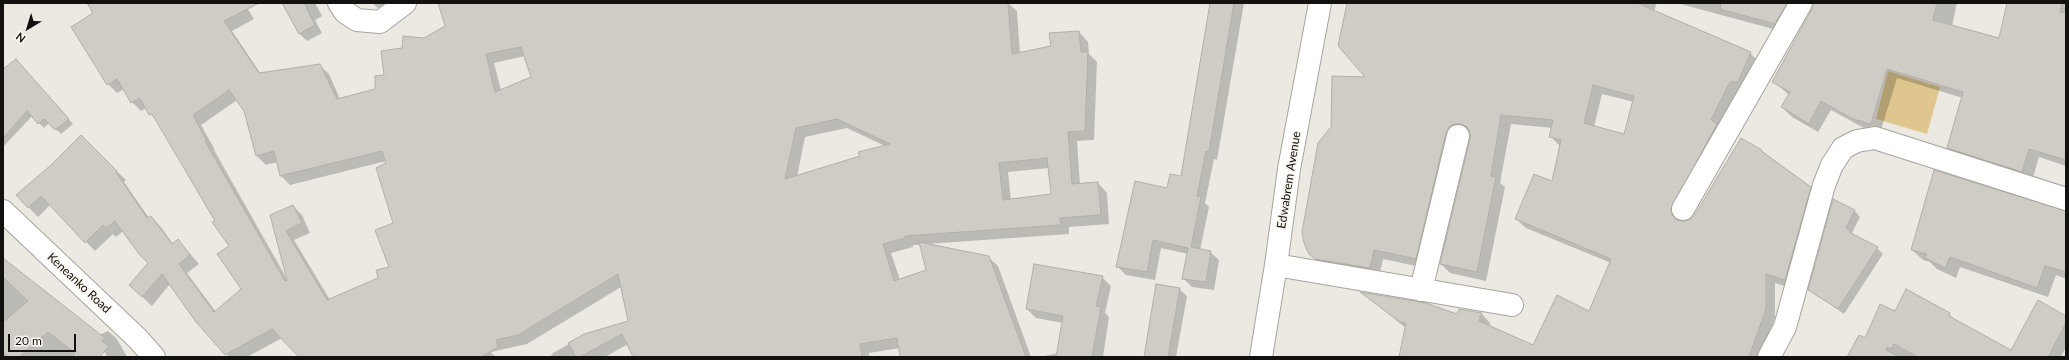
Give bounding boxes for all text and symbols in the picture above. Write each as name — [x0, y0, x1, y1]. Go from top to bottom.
north arrow — [8, 8, 48, 48]
text: N — [13, 30, 28, 46]
street label: Edwabrem Avenue — [1274, 130, 1304, 230]
street label: Keneanko Road — [44, 250, 114, 316]
scale bar — [10, 326, 78, 352]
text: 20 m — [15, 333, 42, 348]

